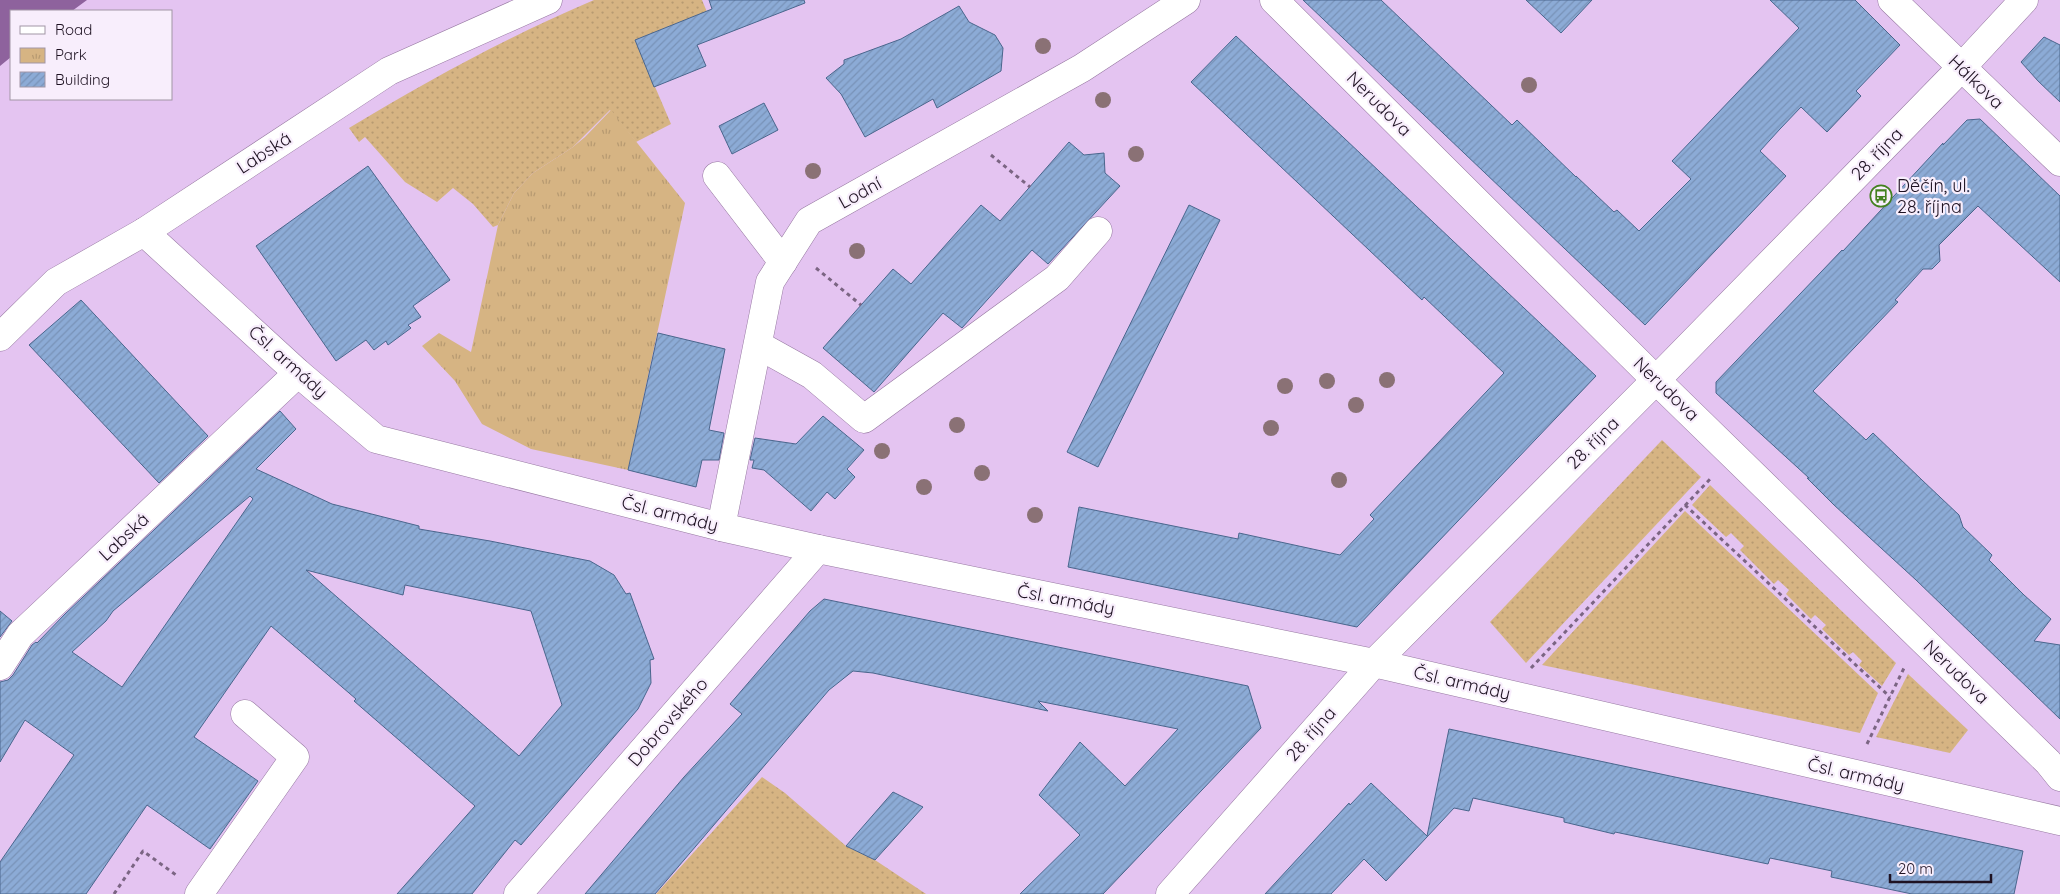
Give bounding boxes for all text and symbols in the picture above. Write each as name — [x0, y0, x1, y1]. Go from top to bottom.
legend — [10, 10, 172, 100]
text: Road — [55, 20, 92, 39]
text: Park — [55, 45, 87, 64]
street label: Hálkova — [1944, 50, 2009, 114]
street label: Nerudova — [1342, 66, 1417, 141]
text: Building — [55, 70, 110, 89]
street label: 28. října — [1846, 122, 1907, 185]
street label: Labská — [232, 127, 295, 179]
street label: Lodní — [834, 171, 885, 214]
place label: Děčín, ul. 28. října — [1897, 174, 1970, 218]
bus stop icon: Děčín, ul. 28. října — [1869, 184, 1893, 208]
street label: Čsl. armády — [244, 320, 333, 403]
street label: Nerudova — [1629, 352, 1704, 426]
street label: 28. října — [1562, 412, 1624, 474]
street label: Čsl. armády — [619, 490, 721, 537]
street label: Labská — [94, 508, 154, 566]
street label: Čsl. armády — [1015, 579, 1117, 620]
street label: Nerudova — [1919, 635, 1994, 709]
street label: Čsl. armády — [1411, 660, 1513, 705]
street label: Dobrovského — [623, 672, 713, 771]
street label: 28. října — [1281, 702, 1341, 766]
street label: Čsl. armády — [1805, 752, 1907, 797]
scale bar — [1890, 852, 1991, 884]
text: 20 m — [1898, 859, 1933, 878]

